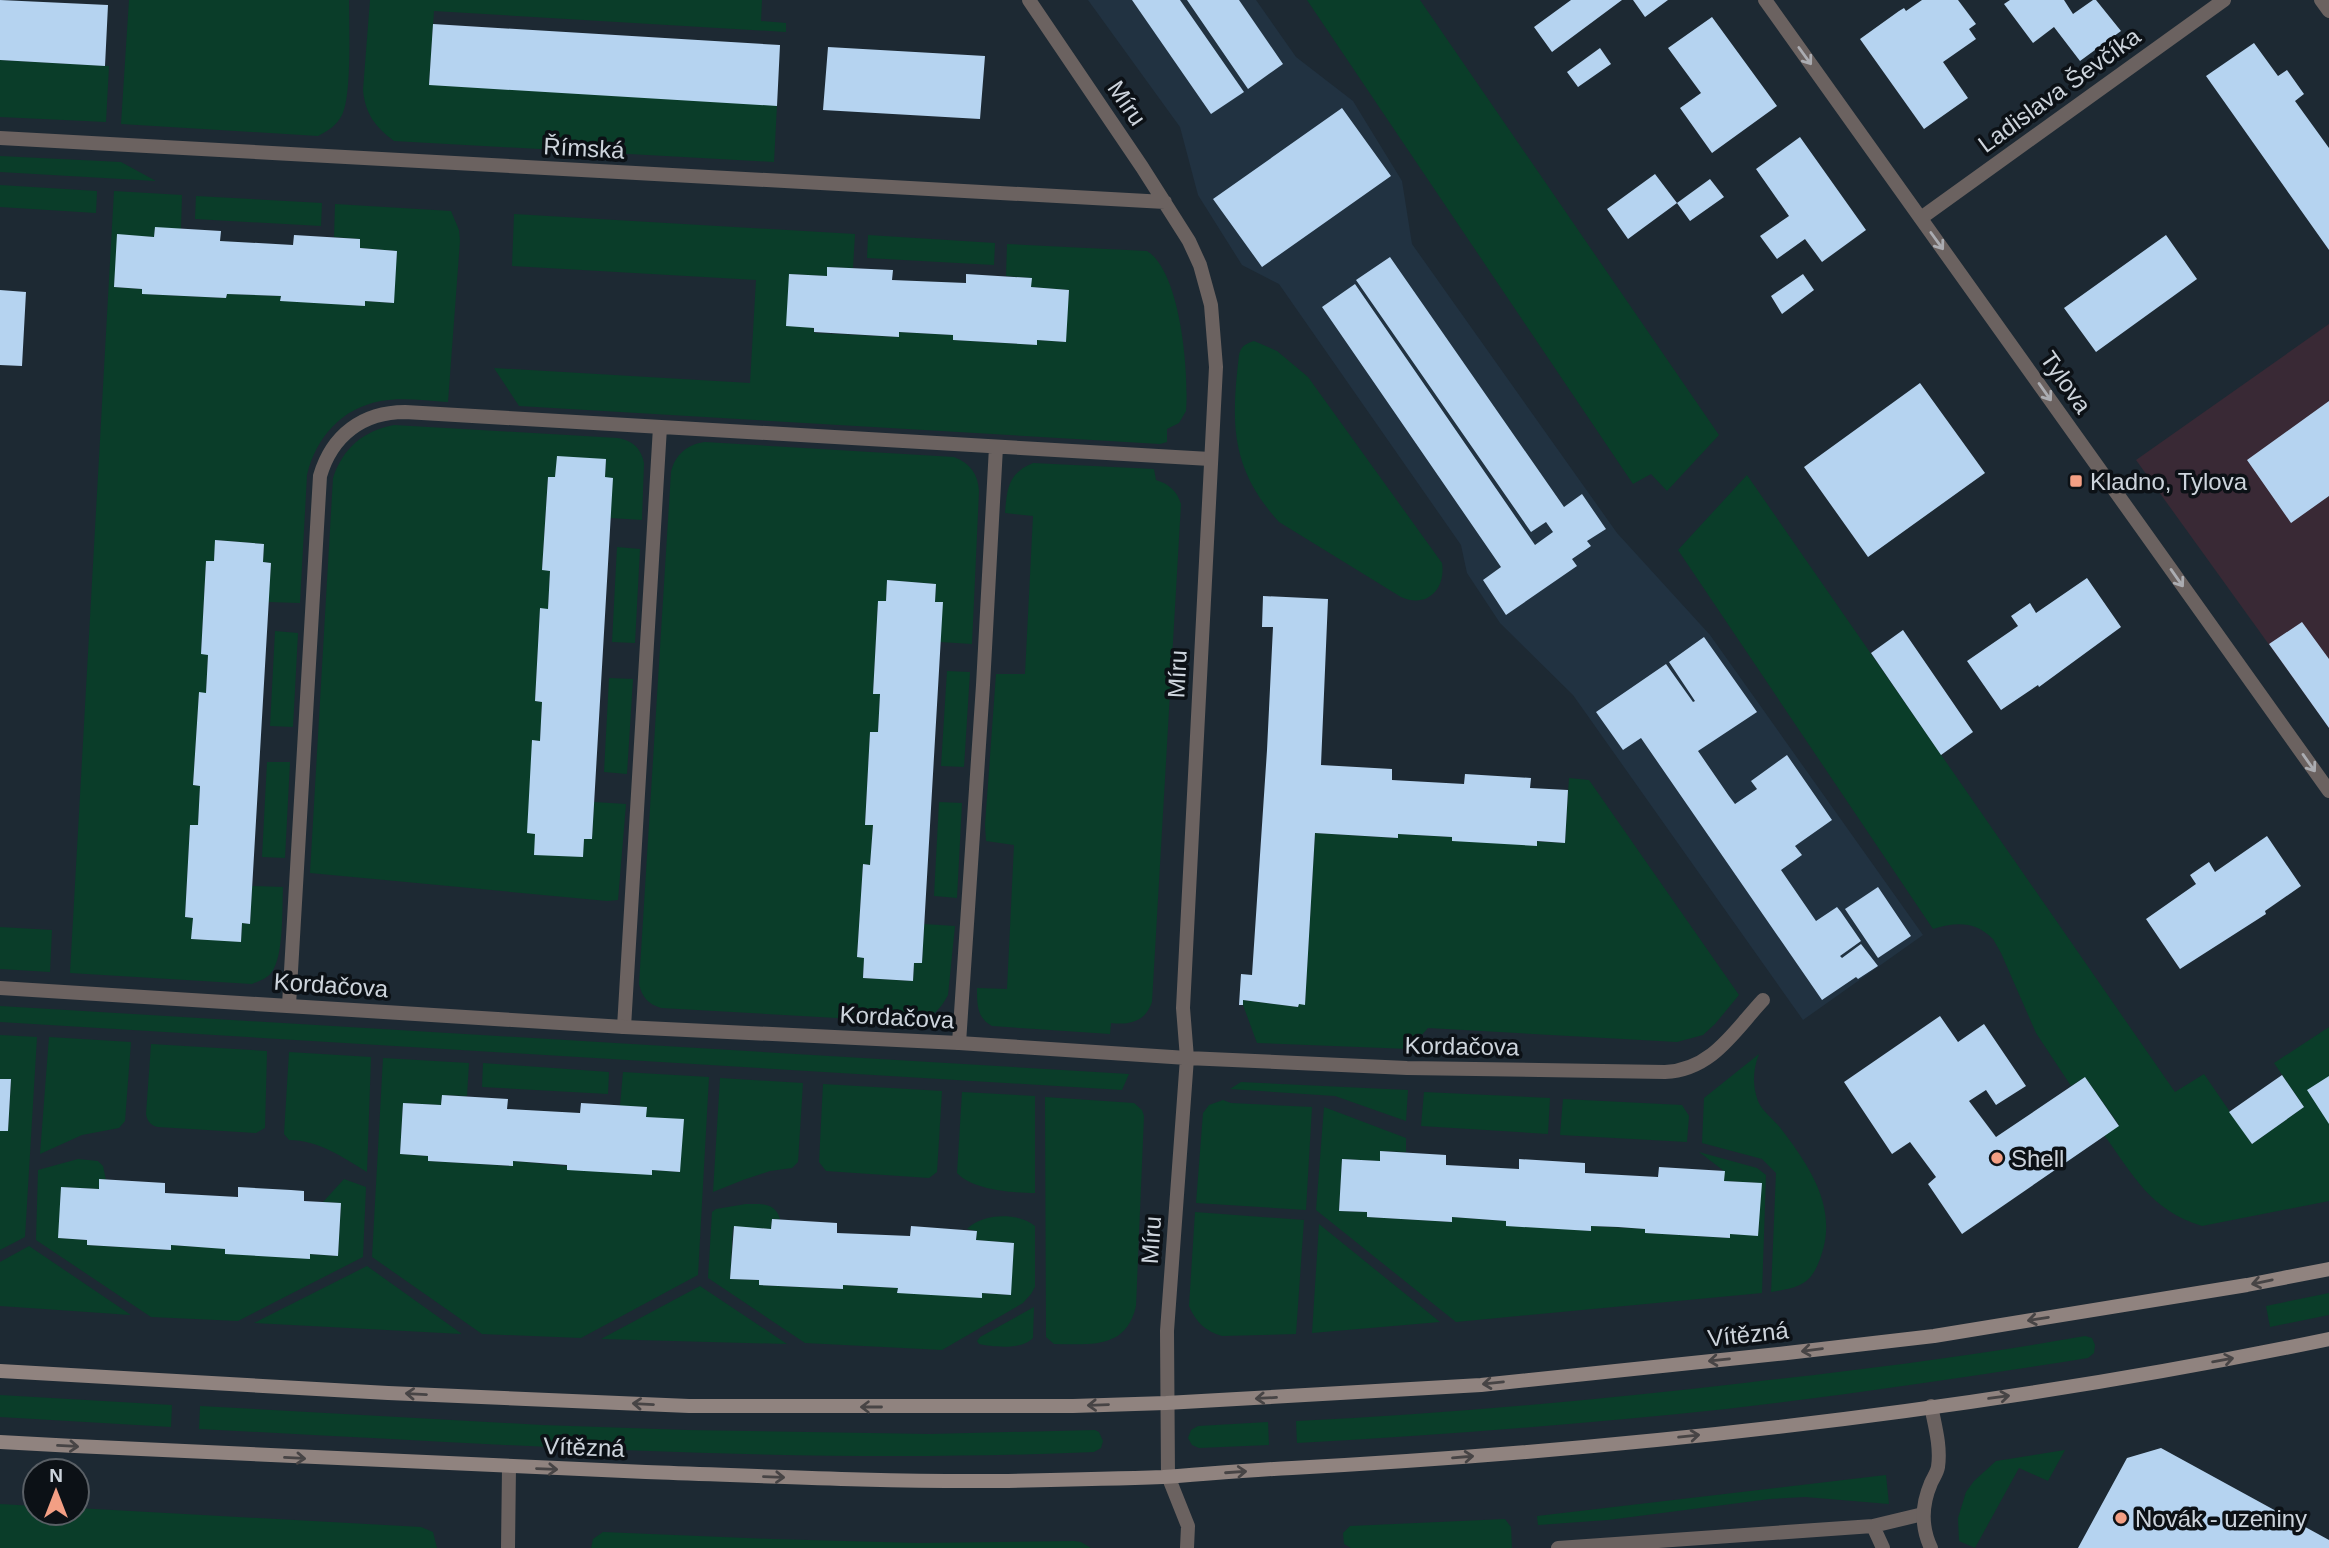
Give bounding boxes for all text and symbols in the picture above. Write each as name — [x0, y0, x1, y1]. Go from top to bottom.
street label: Ladislava Ševčíka — [1973, 22, 2146, 158]
one-way arrow — [1798, 46, 1812, 65]
street label: Míru — [1102, 76, 1152, 130]
street label: Římská — [543, 132, 626, 164]
one-way arrow — [1930, 231, 1944, 250]
street label: Tylova — [2035, 346, 2097, 419]
one-way arrow — [2038, 382, 2052, 401]
place label: Kladno, Tylova — [2090, 468, 2248, 495]
marker: Kladno, Tylova — [2068, 473, 2084, 489]
one-way arrow — [2170, 568, 2184, 587]
street label: Míru — [1162, 649, 1192, 699]
one-way arrow — [2302, 753, 2316, 772]
street label: Kordačova — [273, 968, 390, 1003]
street label: Kordačova — [839, 1001, 956, 1034]
street label: Kordačova — [1404, 1032, 1520, 1061]
place label: Shell — [2011, 1145, 2064, 1172]
marker: Shell — [1989, 1150, 2005, 1166]
street label: Míru — [1136, 1215, 1166, 1265]
one-way arrow — [2251, 1276, 2274, 1290]
one-way arrow — [2027, 1313, 2050, 1326]
street label: Vítězná — [1706, 1316, 1791, 1352]
one-way arrow — [1801, 1344, 1824, 1357]
one-way arrow — [2211, 1353, 2234, 1366]
one-way arrow — [1708, 1354, 1731, 1367]
one-way arrow — [1482, 1377, 1505, 1390]
one-way arrow — [405, 1388, 428, 1401]
one-way arrow — [1987, 1391, 2010, 1404]
one-way arrow — [1255, 1392, 1278, 1405]
one-way arrow — [632, 1398, 655, 1411]
one-way arrow — [1087, 1399, 1110, 1412]
one-way arrow — [859, 1400, 882, 1414]
one-way arrow — [1677, 1430, 1700, 1443]
street label: Vítězná — [543, 1432, 626, 1462]
one-way arrow — [56, 1439, 79, 1452]
one-way arrow — [1451, 1450, 1474, 1463]
one-way arrow — [284, 1451, 307, 1464]
north arrow — [21, 1457, 91, 1527]
one-way arrow — [535, 1462, 558, 1475]
text: N — [49, 1465, 63, 1486]
one-way arrow — [1224, 1465, 1247, 1478]
one-way arrow — [763, 1470, 786, 1483]
place label: Novák - uzeniny — [2135, 1505, 2307, 1532]
marker: Novák - uzeniny — [2113, 1510, 2129, 1526]

